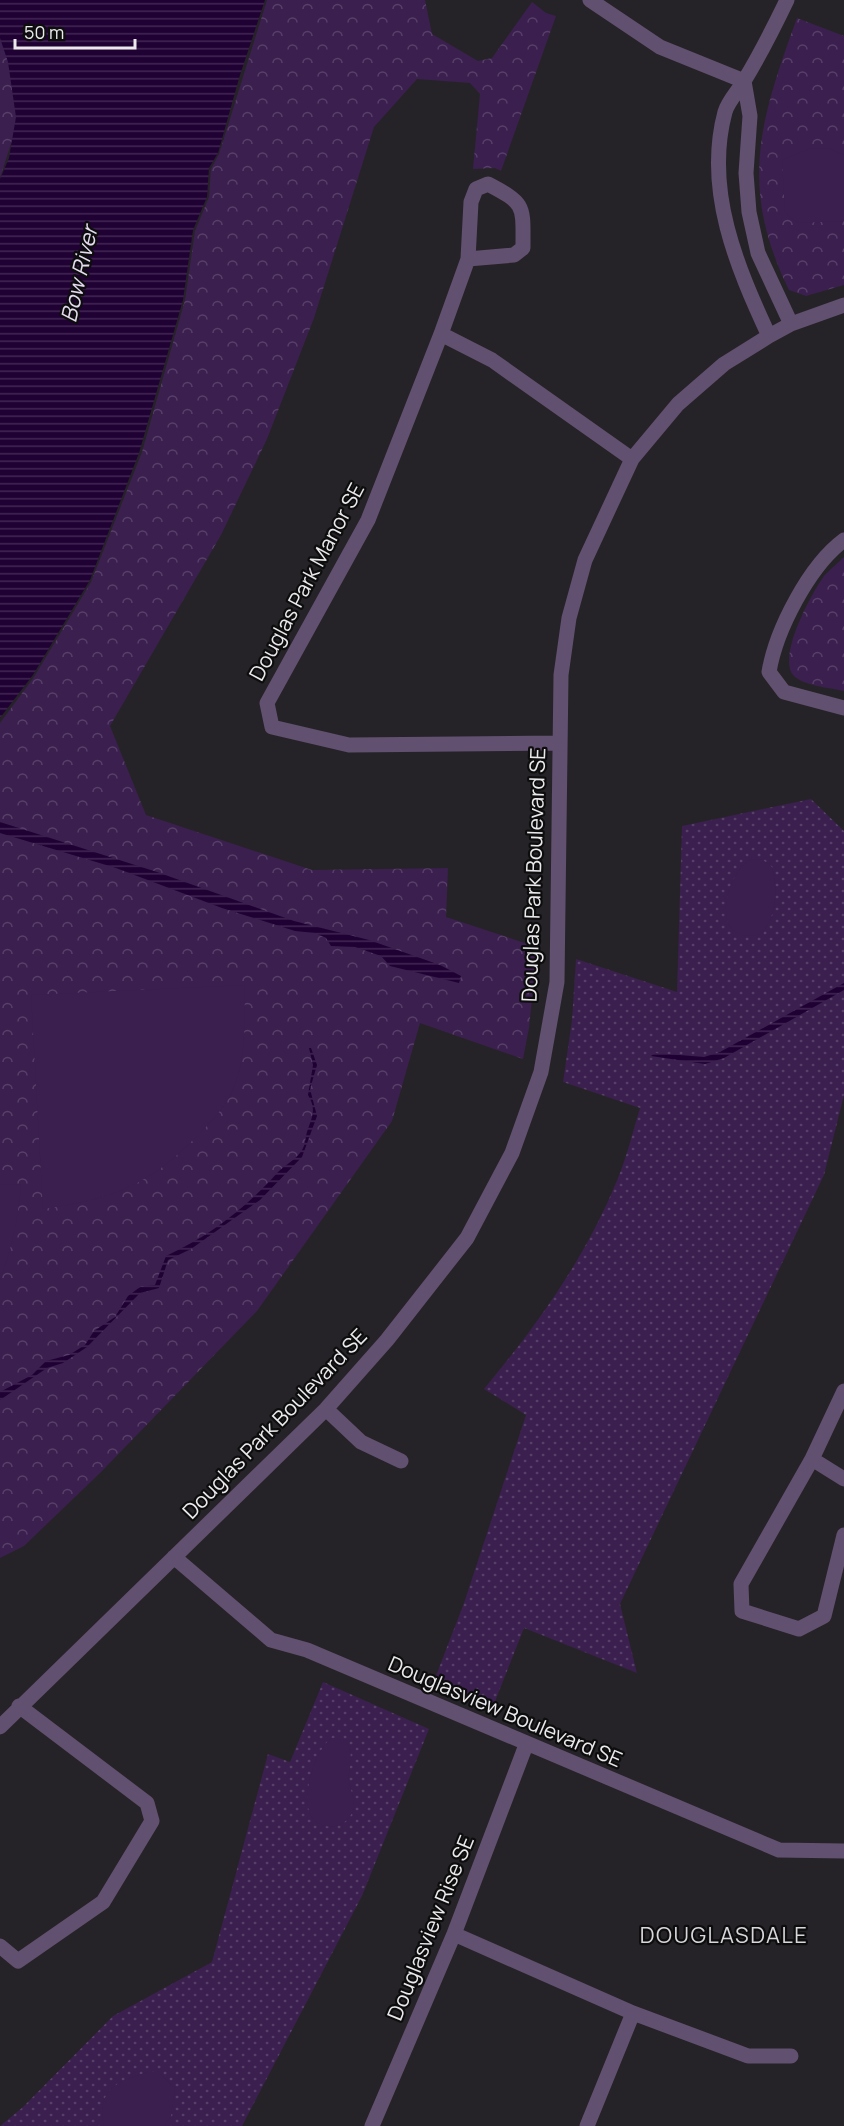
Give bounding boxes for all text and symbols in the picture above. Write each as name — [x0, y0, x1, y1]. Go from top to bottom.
scale bar — [15, 12, 135, 50]
text: 50 m — [24, 20, 64, 44]
water label: Bow River — [53, 220, 105, 325]
street label: Douglas Park Manor SE — [242, 478, 370, 685]
street label: Douglas Park Boulevard SE — [515, 747, 551, 1003]
street label: Douglas Park Boulevard SE — [176, 1322, 373, 1525]
street label: Douglasview Boulevard SE — [384, 1649, 627, 1773]
street label: Douglasview Rise SE — [380, 1831, 480, 2024]
district label: DOUGLASDALE — [640, 1920, 808, 1950]

